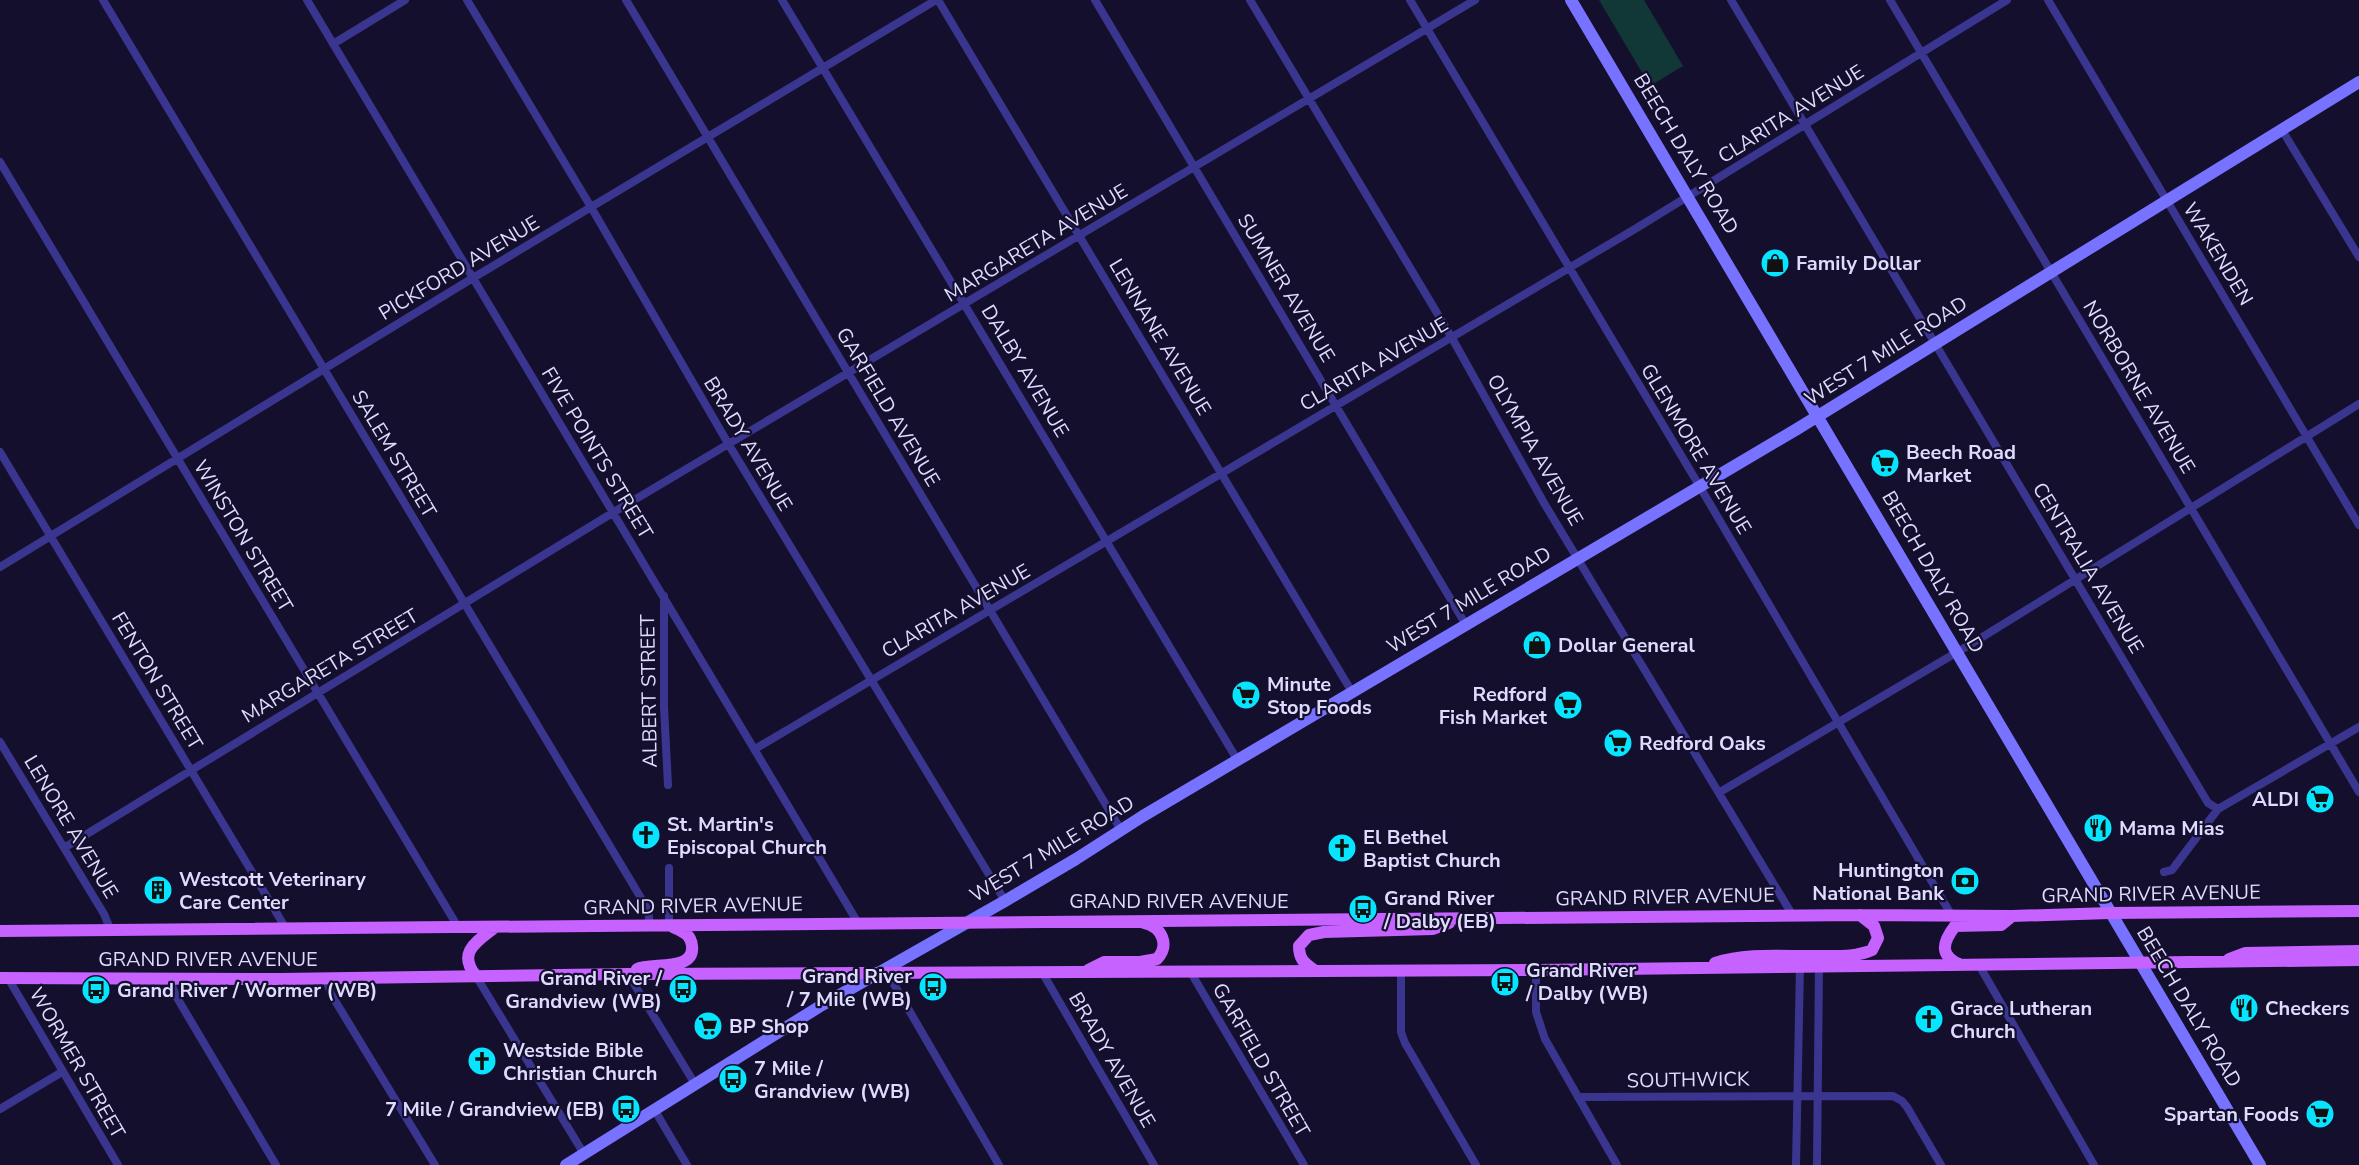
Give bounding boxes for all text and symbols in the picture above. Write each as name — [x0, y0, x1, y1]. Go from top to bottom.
street label: CLARITA AVENUE — [1713, 58, 1869, 170]
street label: BEECH DALY ROAD — [1627, 69, 1745, 239]
street label: MARGARETA AVENUE — [939, 178, 1133, 308]
street label: WAKENDEN — [2177, 197, 2259, 311]
street label: PICKFORD AVENUE — [374, 209, 544, 327]
street label: SUMNER AVENUE — [1231, 209, 1341, 367]
shop icon: Family Dollar — [1759, 247, 1791, 279]
place label: Family Dollar — [1796, 250, 1921, 277]
street label: LENNANE AVENUE — [1103, 254, 1217, 420]
street label: WEST 7 MILE ROAD — [1799, 290, 1973, 412]
street label: NORBORNE AVENUE — [2077, 295, 2201, 479]
street label: DALBY AVENUE — [975, 300, 1075, 442]
street label: CLARITA AVENUE — [1295, 311, 1453, 417]
street label: GARFIELD AVENUE — [830, 322, 946, 492]
street label: GLENMORE AVENUE — [1634, 359, 1758, 539]
street label: FIVE POINTS STREET — [535, 362, 659, 544]
street label: OLYMPIA AVENUE — [1481, 369, 1589, 531]
street label: BRADY AVENUE — [697, 372, 799, 516]
street label: SALEM STREET — [345, 385, 443, 523]
place label: Beech Road Market — [1906, 439, 2016, 489]
supermarket icon: Beech Road Market — [1869, 447, 1901, 479]
street label: WINSTON STREET — [187, 455, 299, 617]
street label: CENTRALIA AVENUE — [2026, 477, 2150, 659]
street label: BEECH DALY ROAD — [1876, 486, 1990, 658]
street label: WEST 7 MILE ROAD — [1382, 540, 1556, 660]
street label: CLARITA AVENUE — [877, 558, 1035, 664]
street label: MARGARETA STREET — [237, 603, 423, 729]
street label: FENTON STREET — [105, 607, 209, 755]
street label: ALBERT STREET — [634, 614, 664, 768]
shop icon: Dollar General — [1521, 629, 1553, 661]
place label: Dollar General — [1558, 632, 1695, 659]
place label: Minute Stop Foods — [1267, 671, 1372, 721]
supermarket icon: Minute Stop Foods — [1230, 679, 1262, 711]
place label: Redford Fish Market — [1439, 681, 1547, 731]
supermarket icon: Redford Fish Market — [1552, 689, 1584, 721]
supermarket icon: Redford Oaks — [1602, 727, 1634, 759]
place label: Redford Oaks — [1639, 730, 1766, 757]
street label: LENORE AVENUE — [18, 750, 124, 904]
supermarket icon: ALDI — [2304, 783, 2336, 815]
place label: ALDI — [2252, 786, 2299, 813]
street label: WEST 7 MILE ROAD — [965, 789, 1139, 909]
place label: St. Martin's Episcopal Church — [667, 811, 827, 861]
restaurant icon: Mama Mias — [2082, 812, 2114, 844]
place label: Mama Mias — [2119, 815, 2225, 842]
church icon: St. Martin's Episcopal Church — [630, 819, 662, 851]
place label: El Bethel Baptist Church — [1363, 824, 1501, 874]
church icon: El Bethel Baptist Church — [1326, 832, 1358, 864]
place label: Huntington National Bank — [1812, 857, 1945, 907]
bank icon: Huntington National Bank — [1949, 865, 1981, 897]
place label: Westcott Veterinary Care Center — [179, 866, 366, 916]
building icon: Westcott Veterinary Care Center — [142, 874, 174, 906]
street label: GRAND RIVER AVENUE — [2041, 879, 2261, 909]
street label: GRAND RIVER AVENUE — [1555, 882, 1775, 912]
place label: Grand River / Dalby (EB) — [1383, 885, 1496, 935]
street label: GRAND RIVER AVENUE — [1069, 888, 1289, 915]
street label: GRAND RIVER AVENUE — [583, 891, 803, 921]
bus stop icon: Grand River / Dalby (EB) — [1347, 893, 1379, 925]
street label: BEECH DALY ROAD — [2130, 922, 2248, 1092]
street label: GRAND RIVER AVENUE — [98, 946, 318, 973]
place label: Grand River / Dalby (WB) — [1525, 957, 1649, 1007]
place label: Grand River / 7 Mile (WB) — [786, 963, 912, 1013]
place label: Grand River / Grandview (WB) — [505, 965, 663, 1015]
bus stop icon: Grand River / Dalby (WB) — [1489, 966, 1521, 998]
bus stop icon: Grand River / 7 Mile (WB) — [917, 971, 949, 1003]
bus stop icon: Grand River / Grandview (WB) — [667, 973, 699, 1005]
bus stop icon: Grand River / Wormer (WB) — [80, 974, 112, 1006]
place label: Grand River / Wormer (WB) — [117, 977, 377, 1004]
street label: GARFIELD STREET — [1206, 978, 1316, 1142]
street label: WORMER STREET — [23, 983, 131, 1143]
street label: BRADY AVENUE — [1062, 987, 1162, 1133]
restaurant icon: Checkers — [2228, 992, 2260, 1024]
place label: Grace Lutheran Church — [1950, 995, 2092, 1045]
place label: Checkers — [2265, 995, 2350, 1022]
church icon: Grace Lutheran Church — [1913, 1003, 1945, 1035]
supermarket icon: BP Shop — [692, 1010, 724, 1042]
place label: BP Shop — [729, 1013, 809, 1040]
place label: Westside Bible Christian Church — [503, 1037, 657, 1087]
church icon: Westside Bible Christian Church — [466, 1045, 498, 1077]
place label: 7 Mile / Grandview (WB) — [754, 1055, 911, 1105]
bus stop icon: 7 Mile / Grandview (WB) — [717, 1063, 749, 1095]
street label: SOUTHWICK — [1626, 1065, 1750, 1095]
bus stop icon: 7 Mile / Grandview (EB) — [610, 1093, 642, 1125]
place label: 7 Mile / Grandview (EB) — [385, 1096, 605, 1123]
supermarket icon: Spartan Foods — [2304, 1098, 2336, 1130]
place label: Spartan Foods — [2164, 1101, 2299, 1128]

